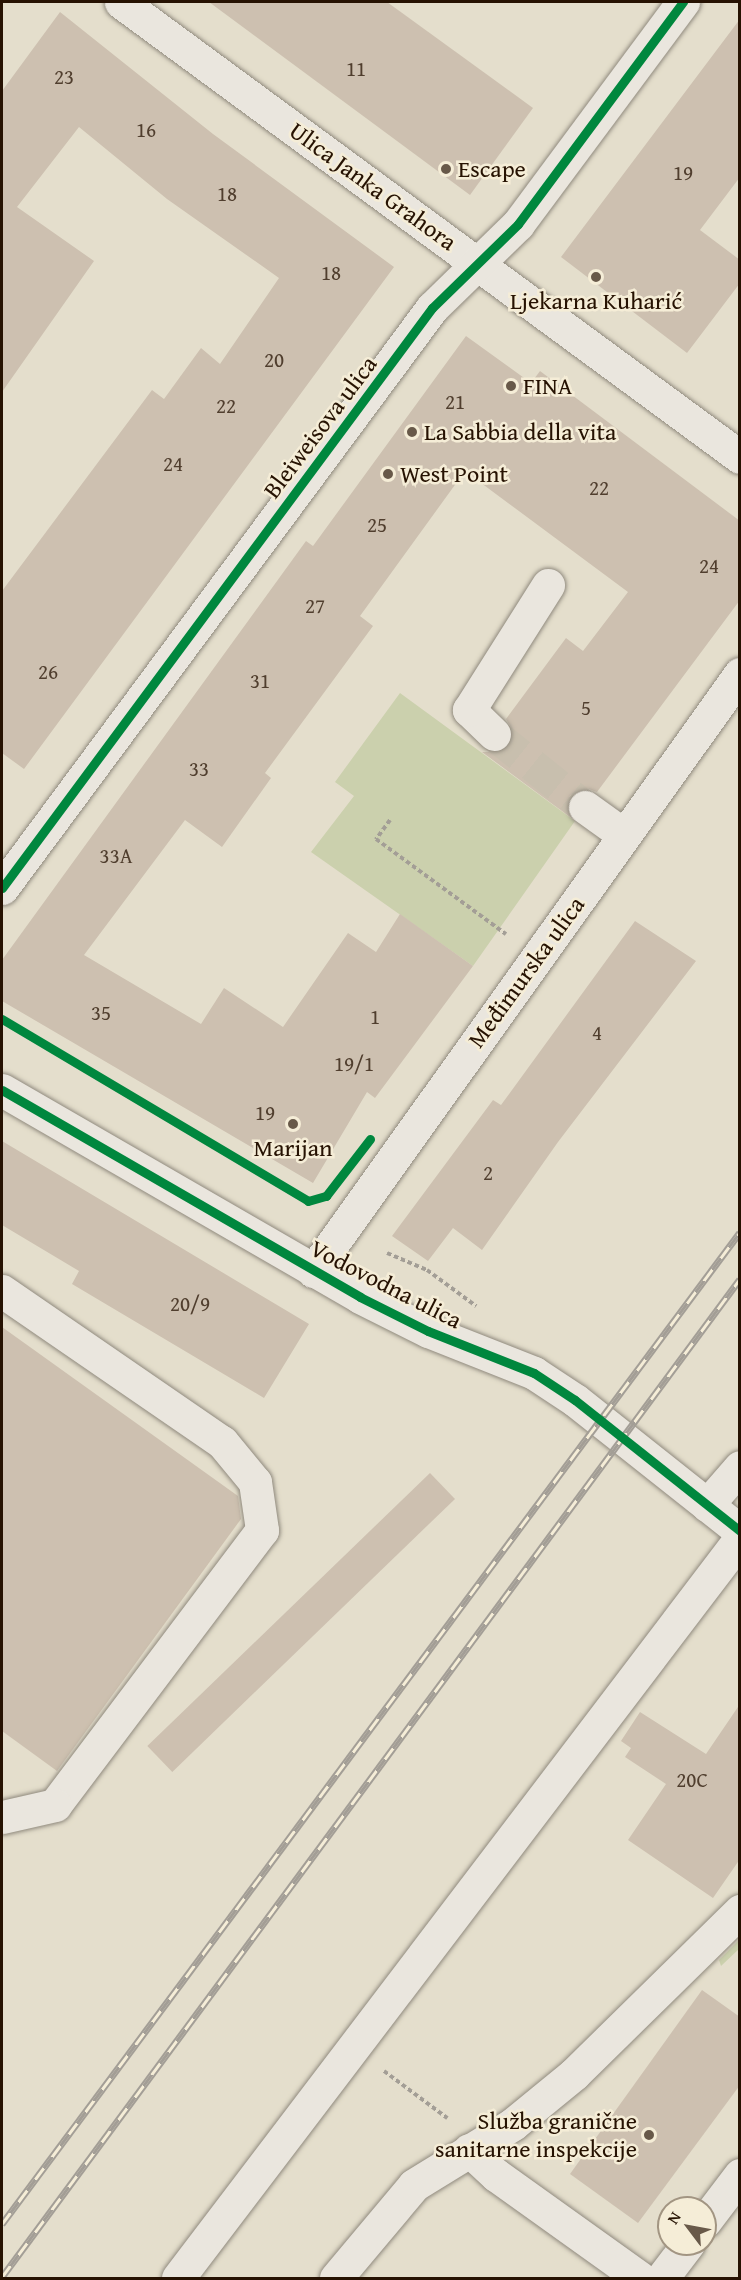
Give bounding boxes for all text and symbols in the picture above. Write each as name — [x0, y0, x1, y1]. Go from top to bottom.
house number: 11 — [346, 56, 366, 82]
house number: 23 — [54, 64, 74, 90]
street label: Ulica Janka Grahora — [284, 116, 462, 256]
house number: 16 — [136, 117, 156, 143]
place label: Escape — [458, 155, 526, 183]
house number: 19 — [673, 160, 693, 186]
marker: Escape — [439, 162, 453, 176]
house number: 18 — [217, 181, 237, 207]
house number: 18 — [321, 260, 341, 286]
marker: Ljekarna Kuharić — [589, 270, 603, 284]
place label: Ljekarna Kuharić — [510, 287, 682, 315]
house number: 20 — [264, 347, 284, 373]
street label: Bleiweisova ulica — [257, 350, 383, 504]
place label: FINA — [523, 372, 572, 400]
marker: FINA — [504, 379, 518, 393]
house number: 21 — [445, 389, 465, 415]
house number: 22 — [216, 393, 236, 419]
place label: La Sabbia della vita — [424, 418, 616, 446]
marker: La Sabbia della vita — [405, 425, 419, 439]
house number: 24 — [163, 451, 183, 477]
place label: West Point — [400, 460, 508, 488]
marker: West Point — [381, 467, 395, 481]
house number: 22 — [589, 475, 609, 501]
house number: 25 — [367, 512, 387, 538]
house number: 24 — [699, 553, 719, 579]
house number: 27 — [305, 593, 325, 619]
house number: 26 — [38, 659, 58, 685]
house number: 31 — [250, 668, 270, 694]
house number: 5 — [581, 695, 591, 721]
house number: 33 — [189, 756, 209, 782]
house number: 33A — [100, 843, 132, 869]
street label: Međimurska ulica — [462, 891, 590, 1053]
house number: 35 — [91, 1000, 111, 1026]
house number: 1 — [370, 1004, 380, 1030]
house number: 4 — [592, 1020, 602, 1046]
house number: 19/1 — [334, 1051, 374, 1077]
house number: 19 — [255, 1100, 275, 1126]
marker: Marijan — [286, 1117, 300, 1131]
place label: Marijan — [254, 1134, 332, 1162]
house number: 2 — [483, 1160, 493, 1186]
street label: Vodovodna ulica — [305, 1233, 467, 1335]
house number: 20/9 — [170, 1291, 210, 1317]
house number: 20C — [676, 1767, 708, 1793]
place label: Služba granične sanitarne inspekcije — [435, 2107, 637, 2163]
marker: Služba granične sanitarne inspekcije — [642, 2128, 656, 2142]
north arrow — [657, 2196, 717, 2256]
text: N — [660, 2207, 686, 2228]

